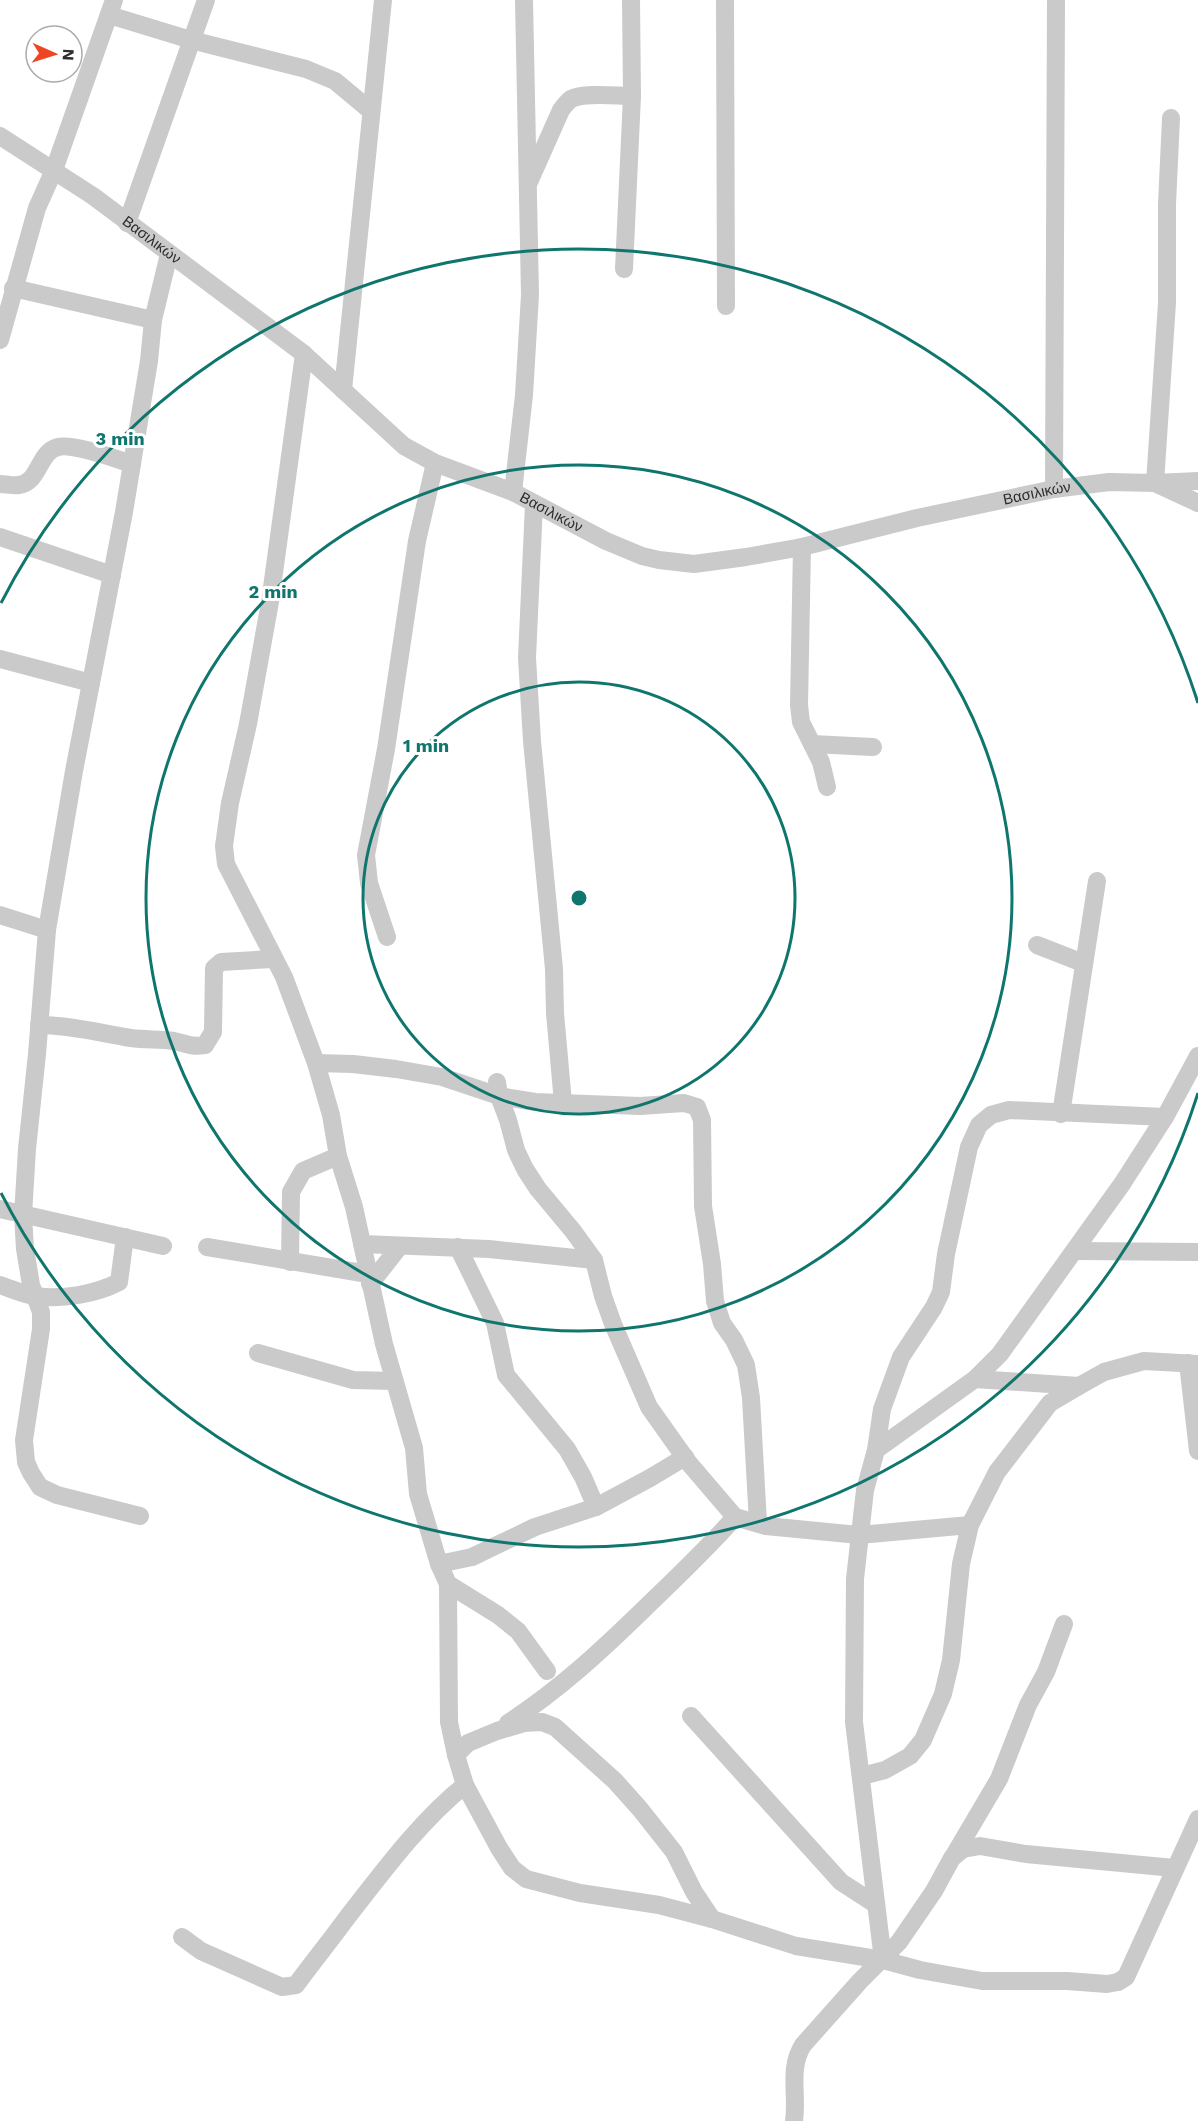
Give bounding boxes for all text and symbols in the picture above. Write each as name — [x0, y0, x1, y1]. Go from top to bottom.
north arrow — [24, 24, 84, 84]
text: N — [59, 48, 78, 61]
street label: Βασιλικών — [119, 212, 185, 268]
text: 3 min — [95, 428, 145, 449]
street label: Βασιλικών — [1001, 478, 1072, 509]
street label: Βασιλικών — [517, 488, 586, 536]
text: 2 min — [248, 581, 298, 602]
text: 1 min — [403, 735, 449, 756]
centre of rings — [569, 888, 589, 908]

